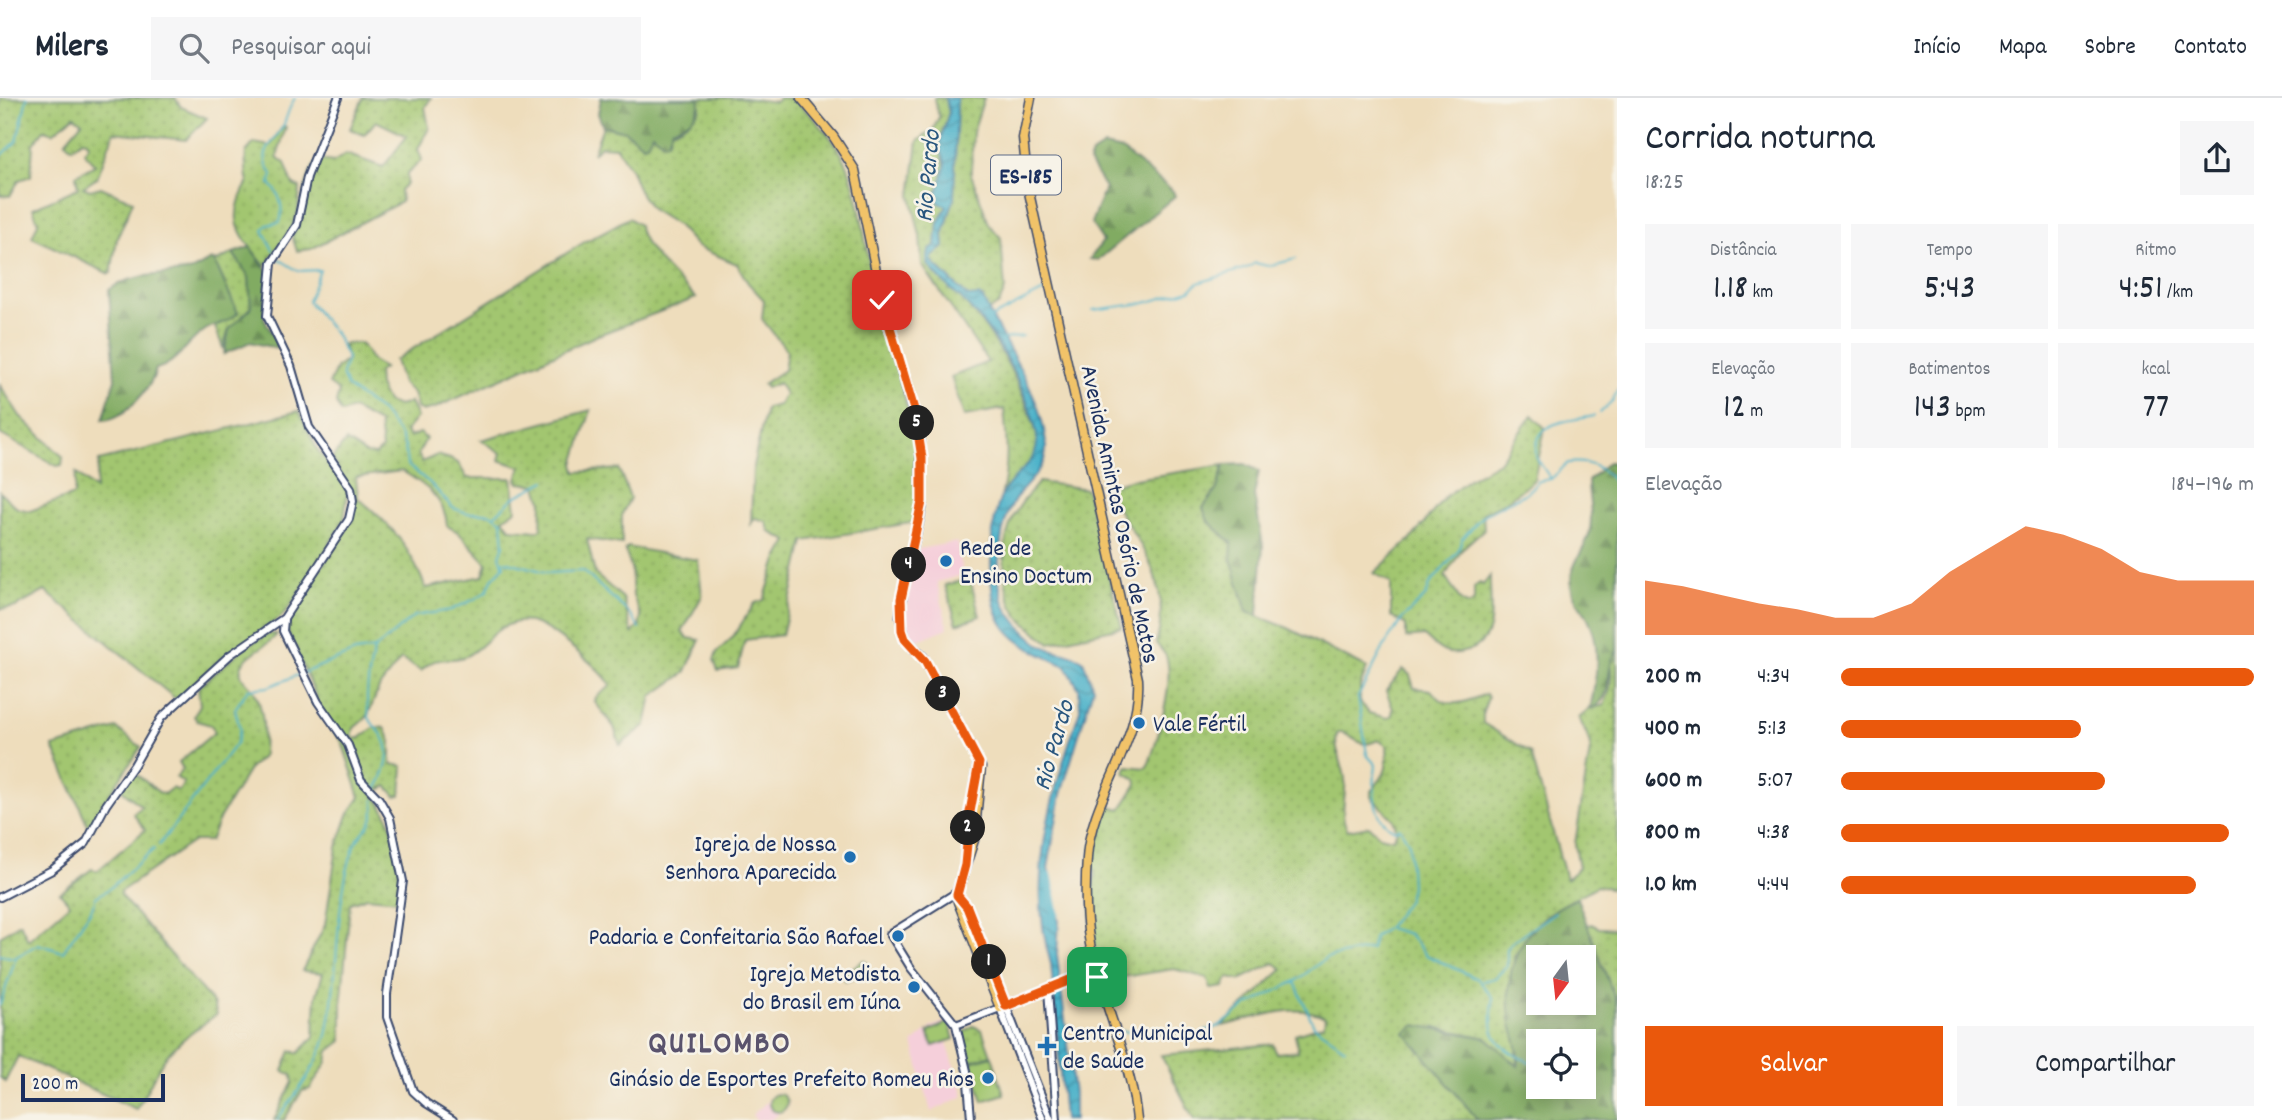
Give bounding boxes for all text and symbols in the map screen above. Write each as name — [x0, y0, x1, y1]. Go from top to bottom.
search box — [151, 17, 641, 80]
text: Milers — [35, 25, 109, 72]
icon: search — [175, 29, 213, 67]
text: Pesquisar aqui — [231, 30, 371, 67]
text: Início — [1913, 31, 1961, 65]
text: Mapa — [1999, 31, 2047, 65]
text: Sobre — [2085, 31, 2136, 65]
text: Contato — [2174, 31, 2247, 65]
text: Corrida noturna — [1645, 113, 1875, 168]
button: share — [2180, 121, 2254, 195]
water label: Rio Pardo — [907, 127, 952, 224]
road number: ES-185 — [991, 156, 1061, 194]
text: 18:25 — [1645, 167, 1684, 200]
text: Distância — [1710, 238, 1776, 265]
text: Tempo — [1926, 238, 1973, 265]
text: Ritmo — [2135, 238, 2176, 265]
text: 1.18 — [1713, 265, 1748, 315]
text: 5:43 — [1923, 265, 1976, 315]
text: 4:51 — [2118, 265, 2163, 315]
pin — [852, 270, 912, 330]
text: km — [1748, 280, 1773, 307]
text: /km — [2163, 280, 2193, 307]
icon: check — [863, 281, 901, 319]
text: Elevação — [1711, 357, 1775, 384]
text: Batimentos — [1908, 357, 1991, 384]
text: kcal — [2141, 357, 2170, 384]
street label: Avenida Amintas Osório de Matos — [1070, 362, 1166, 667]
text: 12 — [1723, 384, 1746, 434]
text: 143 — [1913, 384, 1951, 434]
text: 77 — [2142, 384, 2169, 434]
text: m — [1746, 399, 1763, 426]
text: bpm — [1951, 399, 1986, 426]
pin: 5 — [900, 406, 934, 440]
text: 5 — [912, 409, 921, 436]
text: Elevação — [1645, 469, 1722, 502]
text: 184–196 m — [2171, 469, 2254, 502]
place label: Rede de Ensino Doctum — [960, 533, 1092, 595]
pin: 4 — [892, 547, 926, 582]
text: 4 — [905, 551, 912, 578]
marker: Rede de Ensino Doctum — [938, 553, 954, 569]
text: 200 m — [1645, 661, 1701, 694]
text: 4:34 — [1757, 661, 1790, 694]
pin: 3 — [926, 676, 960, 712]
text: 3 — [938, 680, 947, 707]
water label: Rio Pardo — [1025, 695, 1086, 795]
place label: Vale Fértil — [1153, 709, 1247, 743]
text: 400 m — [1645, 713, 1701, 746]
text: 5:13 — [1757, 713, 1787, 746]
marker: Vale Fértil — [1131, 715, 1147, 731]
text: 600 m — [1645, 765, 1702, 798]
text: 5:07 — [1757, 765, 1793, 798]
pin: 2 — [950, 810, 986, 846]
text: 2 — [963, 814, 972, 841]
text: 800 m — [1645, 817, 1700, 850]
text: 4:38 — [1757, 817, 1790, 850]
place label: Igreja de Nossa Senhora Aparecida — [665, 829, 837, 891]
marker: Igreja de Nossa Senhora Aparecida — [842, 849, 858, 865]
text: 1.0 km — [1645, 869, 1697, 902]
text: 4:44 — [1757, 869, 1789, 902]
place label: Padaria e Confeitaria São Rafael — [588, 922, 884, 956]
marker: Padaria e Confeitaria São Rafael — [890, 928, 906, 944]
pin: 1 — [972, 944, 1006, 980]
north arrow — [1526, 945, 1596, 1015]
map controls — [1526, 945, 1596, 1099]
pin — [1067, 947, 1127, 1007]
text: 1 — [986, 948, 991, 975]
icon: arrive — [1078, 958, 1116, 996]
place label: Igreja Metodista do Brasil em Iúna — [743, 959, 901, 1021]
marker: Igreja Metodista do Brasil em Iúna — [906, 979, 922, 995]
place label: Centro Municipal de Saúde — [1063, 1018, 1213, 1080]
district label: QUILOMBO — [648, 1023, 792, 1069]
button: Salvar — [1645, 1026, 1943, 1106]
button: Compartilhar — [1957, 1026, 2254, 1106]
button: locate — [1526, 1029, 1596, 1099]
marker: Centro Municipal de Saúde — [1037, 1036, 1057, 1056]
place label: Ginásio de Esportes Prefeito Romeu Rios — [609, 1064, 974, 1098]
marker: Ginásio de Esportes Prefeito Romeu Rios — [980, 1070, 996, 1086]
scale bar — [21, 1071, 164, 1103]
text: 200 m — [32, 1072, 78, 1099]

